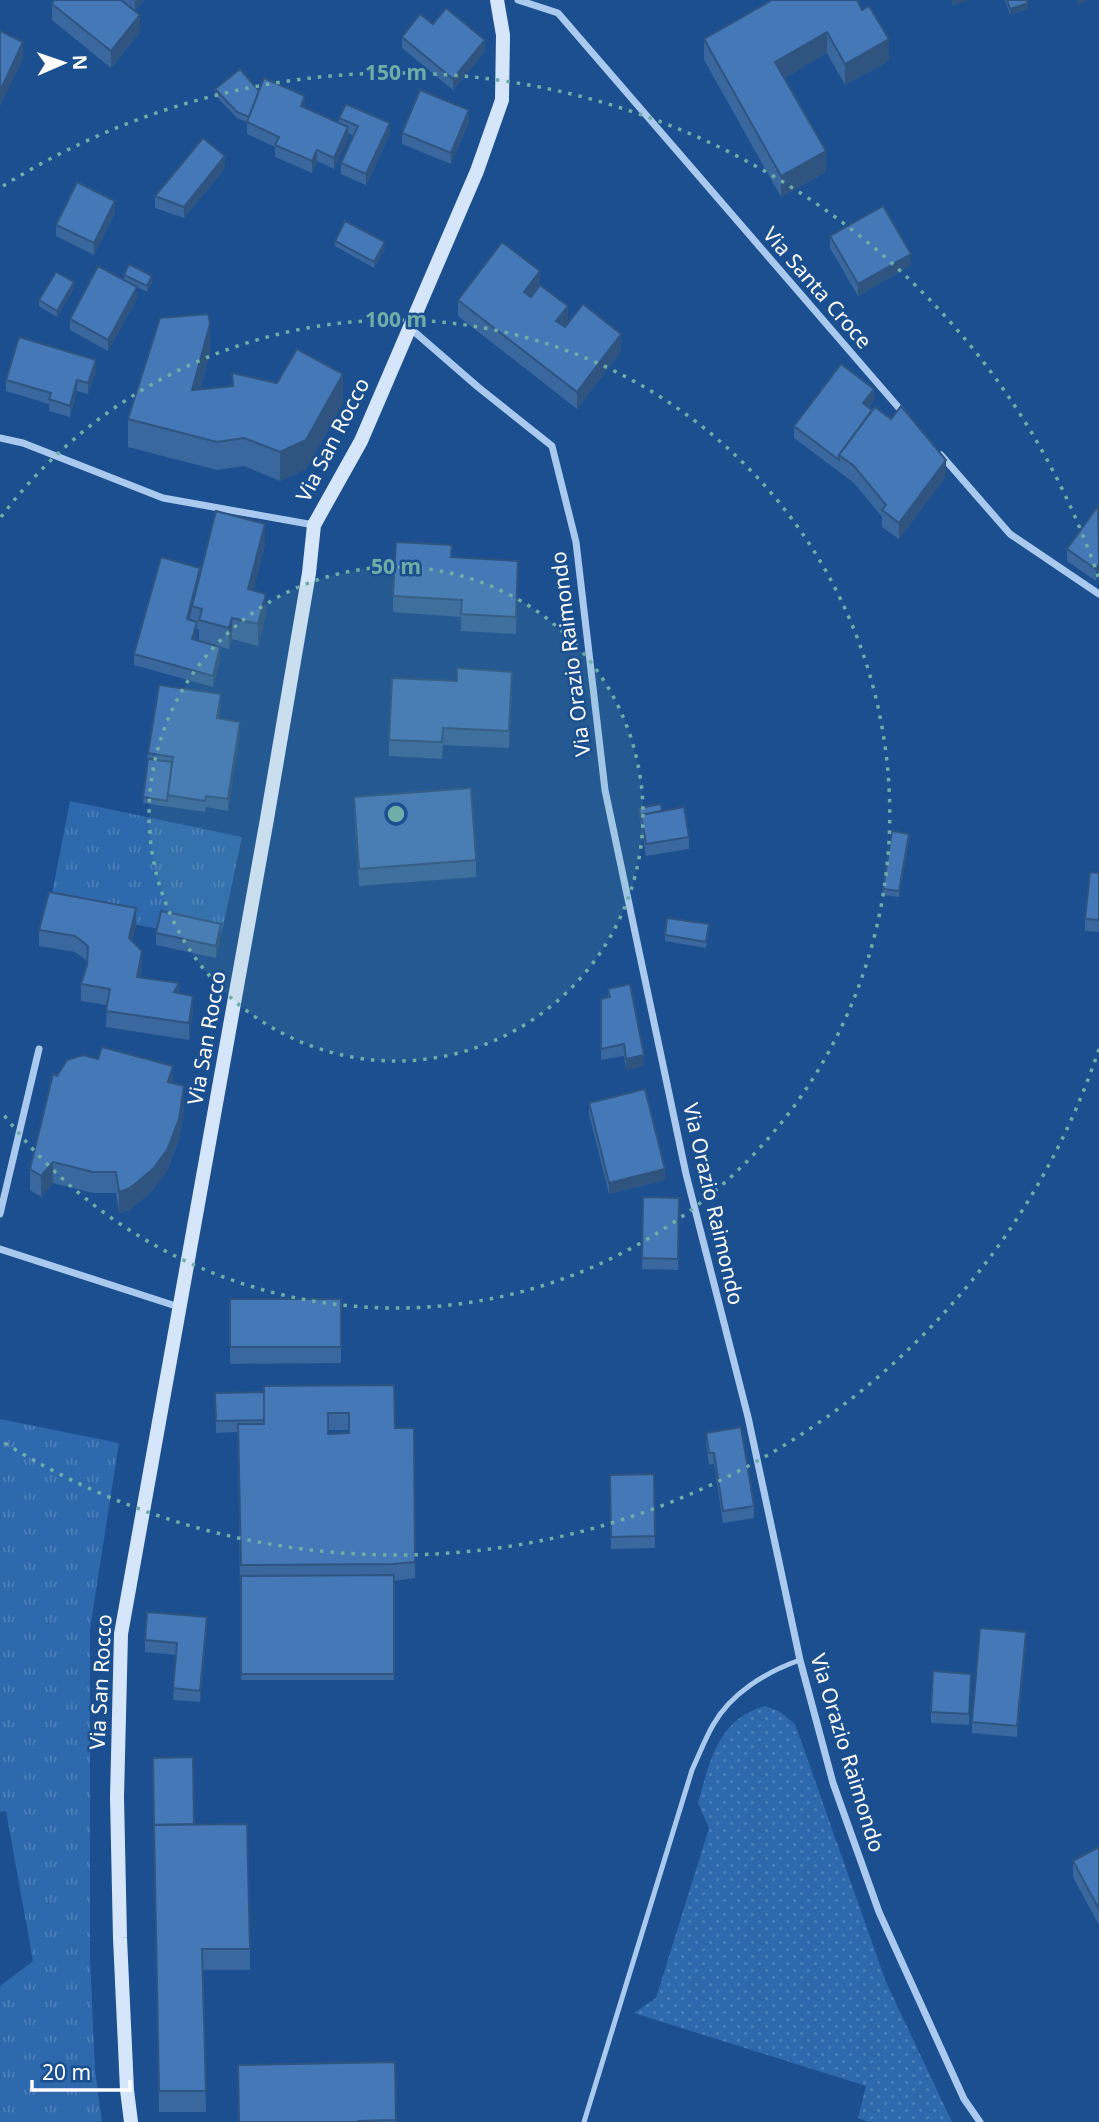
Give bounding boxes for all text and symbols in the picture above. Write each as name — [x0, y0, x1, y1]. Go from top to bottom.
north arrow — [28, 28, 98, 98]
text: N — [67, 54, 93, 71]
text: 150 m — [365, 58, 427, 86]
street label: Via Santa Croce — [757, 221, 878, 354]
text: 100 m — [365, 305, 427, 333]
street label: Via San Rocco — [289, 373, 375, 506]
street label: Via Orazio Raimondo — [544, 550, 596, 758]
text: 50 m — [371, 552, 421, 580]
centre of rings — [384, 802, 408, 826]
street label: Via San Rocco — [180, 969, 232, 1107]
street label: Via Orazio Raimondo — [677, 1100, 751, 1307]
street label: Via San Rocco — [82, 1613, 118, 1750]
street label: Via Orazio Raimondo — [804, 1650, 892, 1855]
scale bar — [32, 2048, 130, 2092]
text: 20 m — [42, 2058, 91, 2086]

